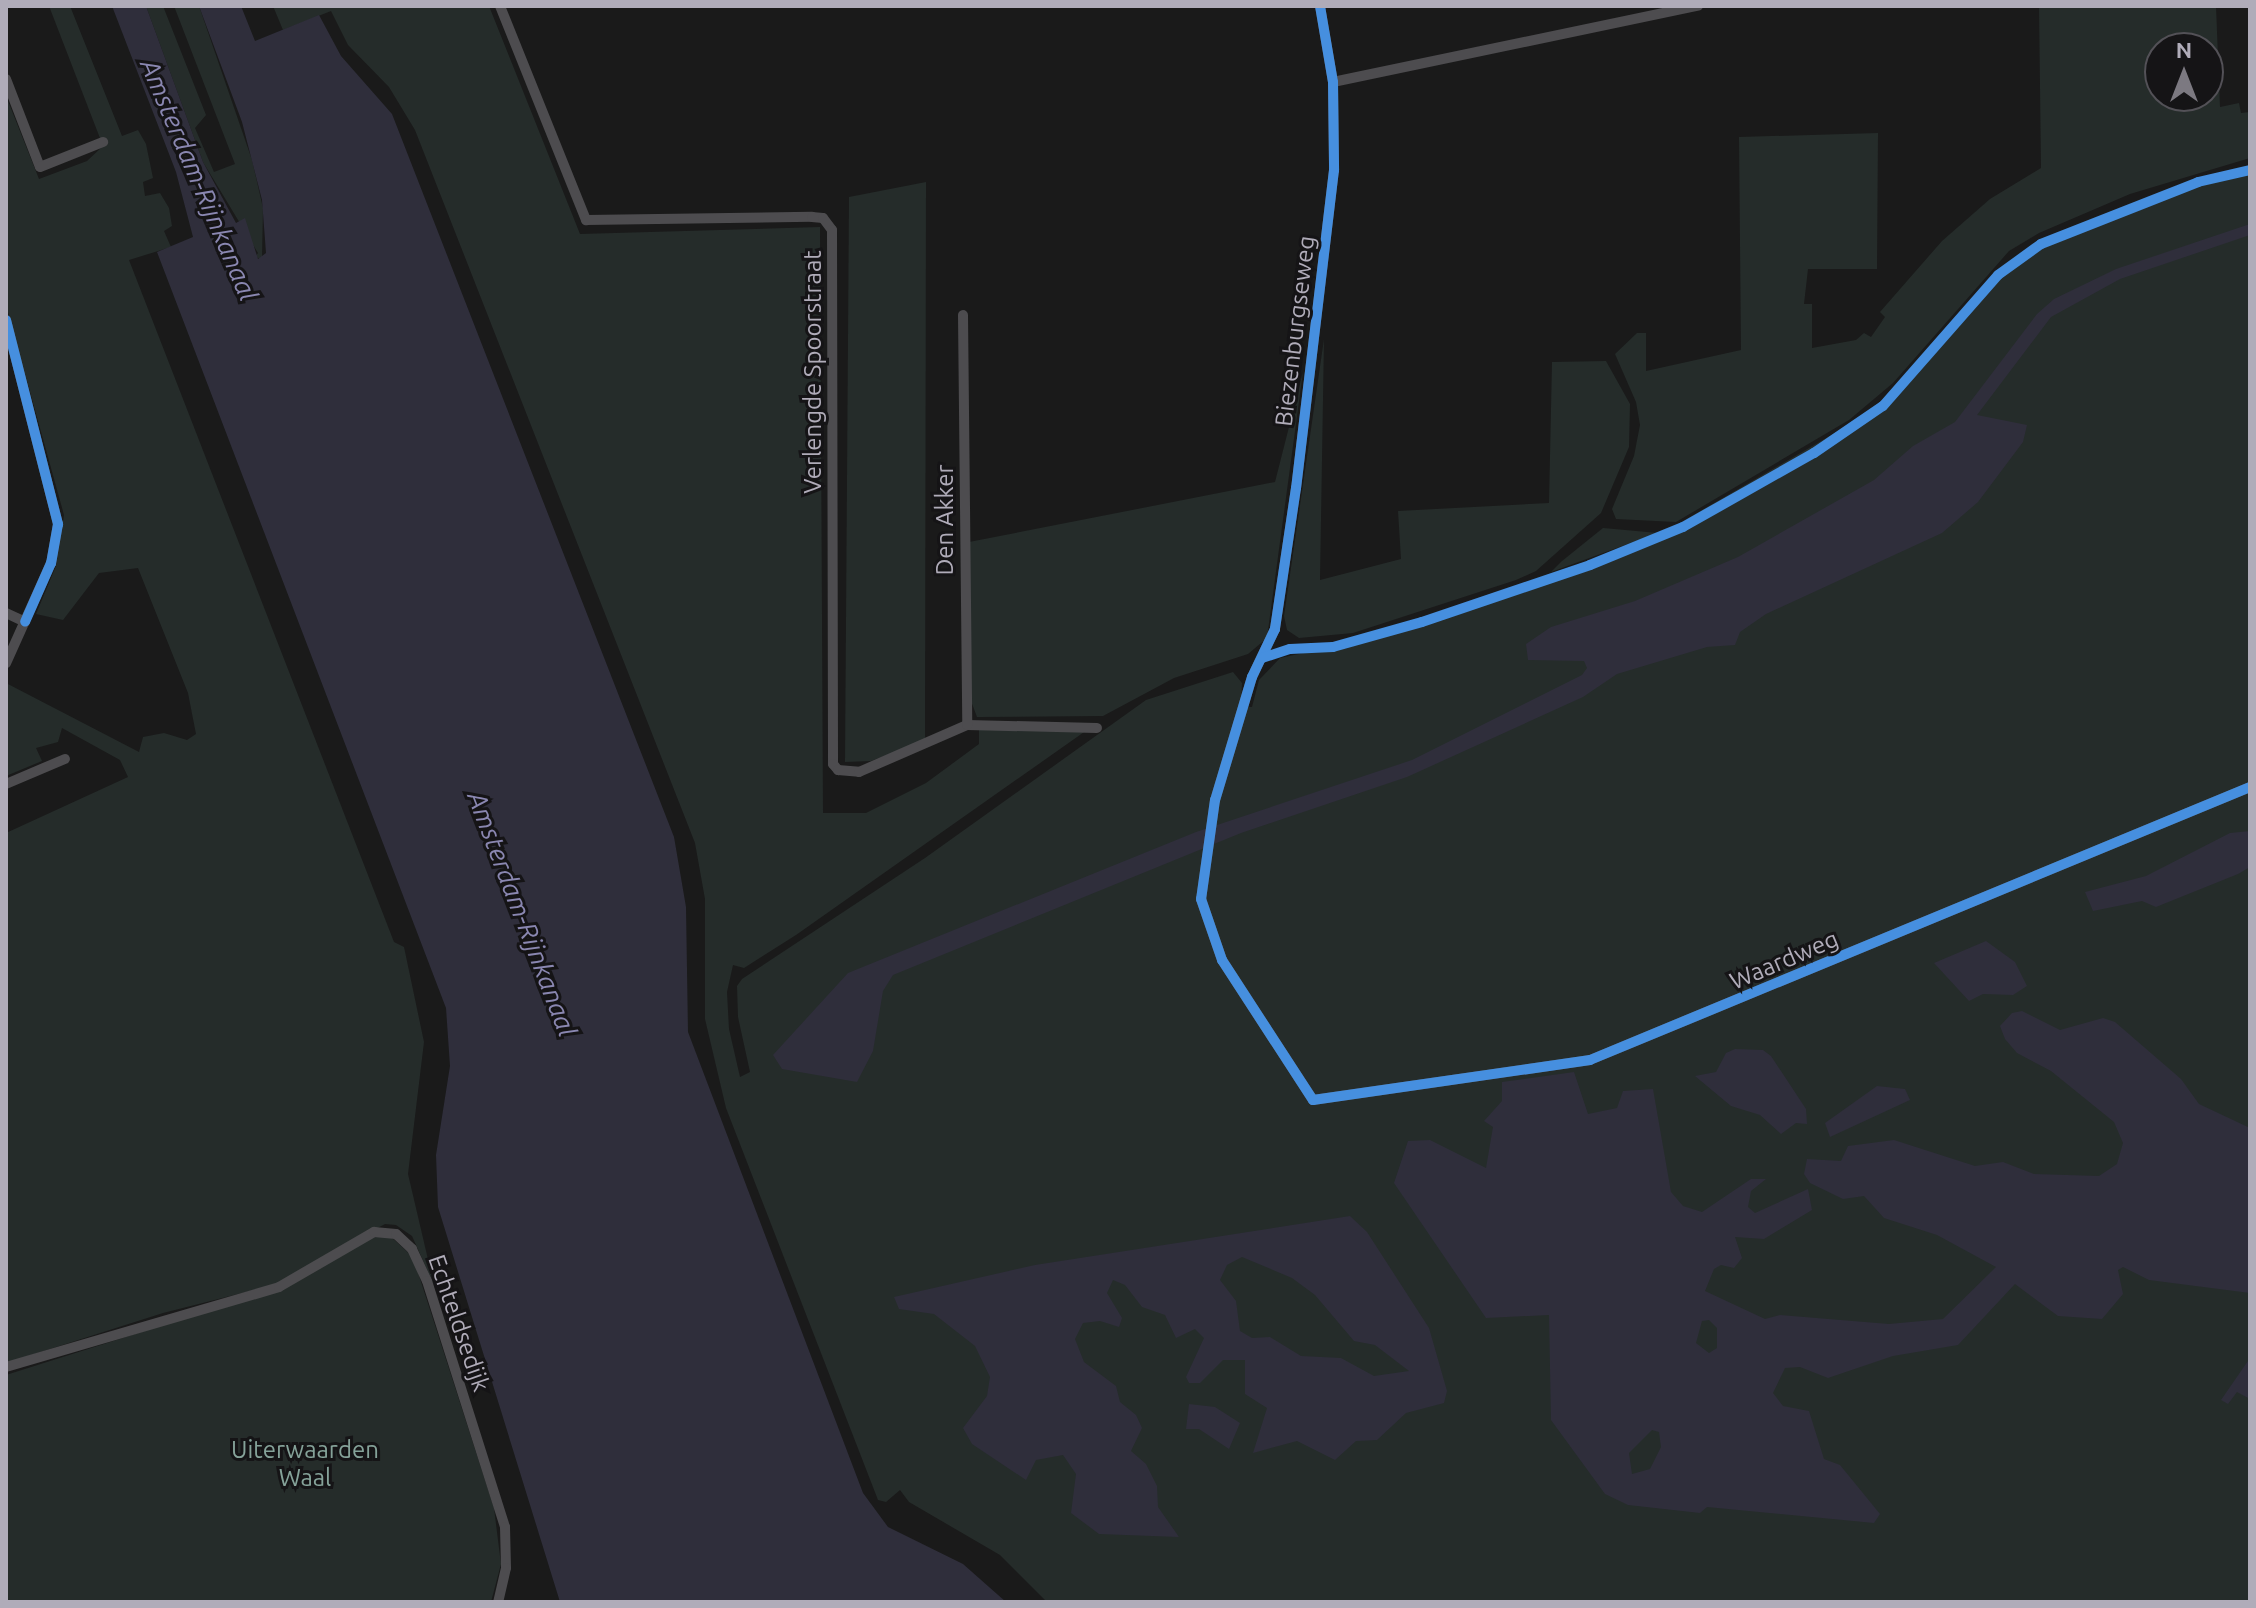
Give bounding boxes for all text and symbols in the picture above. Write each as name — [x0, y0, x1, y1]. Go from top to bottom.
north arrow — [2144, 32, 2224, 112]
text: N — [2176, 37, 2192, 62]
water label: Amsterdam-Rijnkanaal — [134, 54, 264, 306]
street label: Biezenburgseweg — [1269, 234, 1321, 428]
street label: Verlengde Spoorstraat — [799, 250, 827, 494]
street label: Den Akker — [931, 464, 959, 576]
water label: Amsterdam-Rijnkanaal — [461, 787, 583, 1041]
street label: Waardweg — [1725, 924, 1843, 996]
street label: Echteldsedijk — [422, 1251, 496, 1395]
park label: Uiterwaarden Waal — [231, 1436, 379, 1492]

